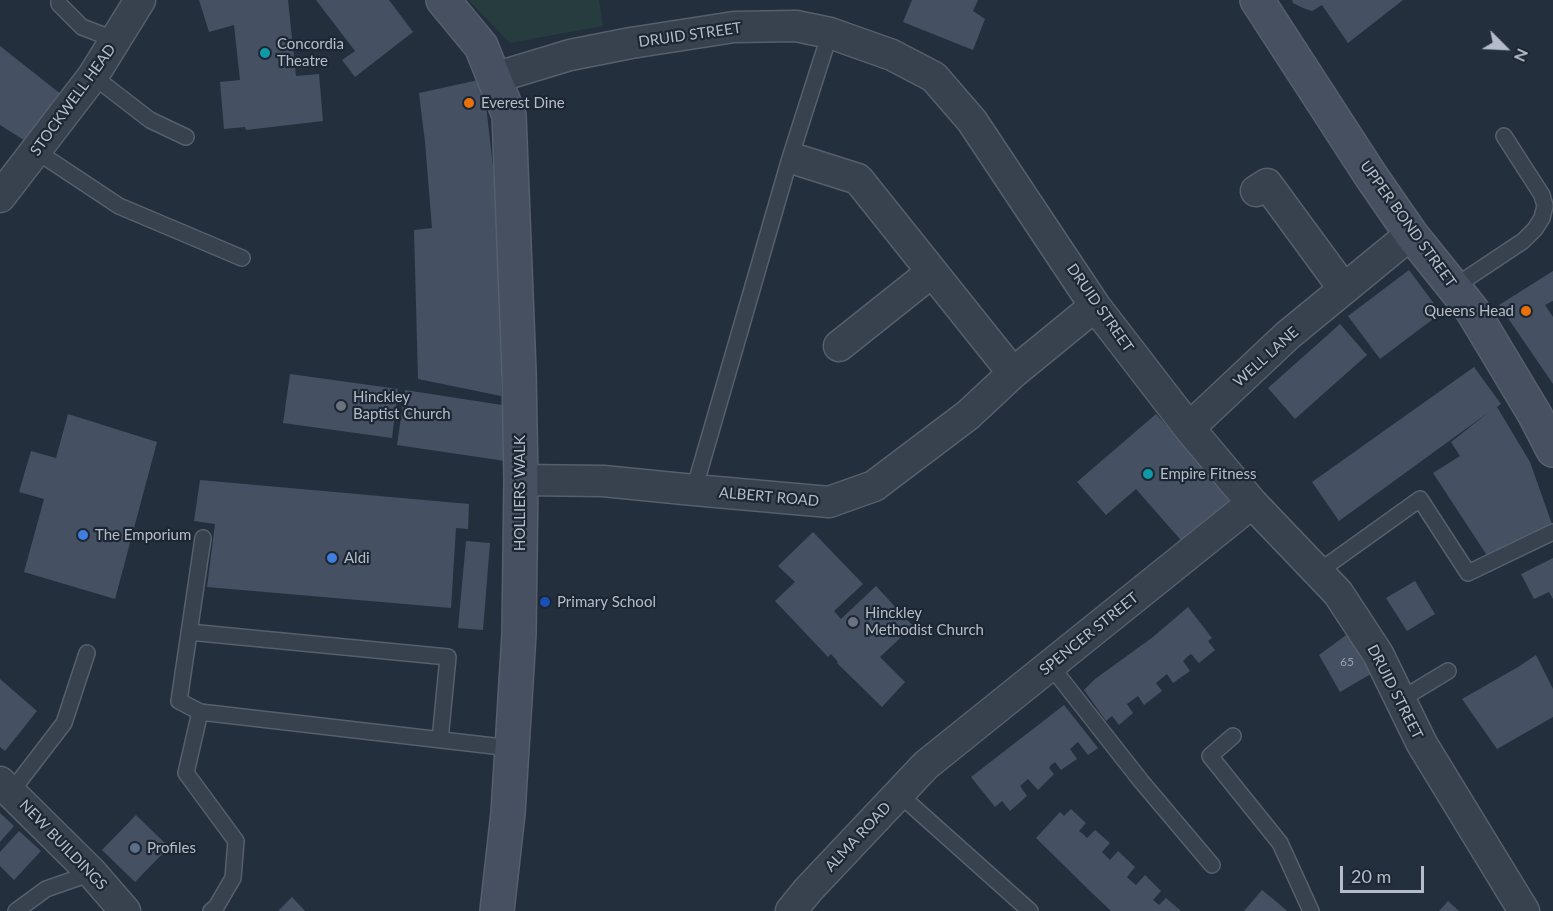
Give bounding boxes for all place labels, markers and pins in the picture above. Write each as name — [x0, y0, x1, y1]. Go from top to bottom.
place label: Concordia Theatre — [277, 35, 344, 70]
marker: Concordia Theatre — [258, 46, 272, 60]
place label: Everest Dine — [481, 94, 565, 112]
marker: Everest Dine — [462, 96, 476, 110]
place label: Queens Head — [1424, 302, 1514, 320]
marker: Queens Head — [1519, 304, 1533, 318]
place label: Hinckley Baptist Church — [353, 388, 451, 423]
marker: Hinckley Baptist Church — [334, 399, 348, 413]
place label: Empire Fitness — [1160, 465, 1256, 483]
marker: Empire Fitness — [1141, 467, 1155, 481]
place label: The Emporium — [95, 526, 191, 544]
marker: The Emporium — [76, 528, 90, 542]
place label: Aldi — [344, 549, 370, 567]
marker: Aldi — [325, 551, 339, 565]
place label: Primary School — [557, 593, 656, 611]
marker: Primary School — [538, 595, 552, 609]
place label: Hinckley Methodist Church — [865, 604, 984, 639]
marker: Hinckley Methodist Church — [846, 615, 860, 629]
place label: Profiles — [147, 839, 196, 857]
marker: Profiles — [128, 841, 142, 855]

